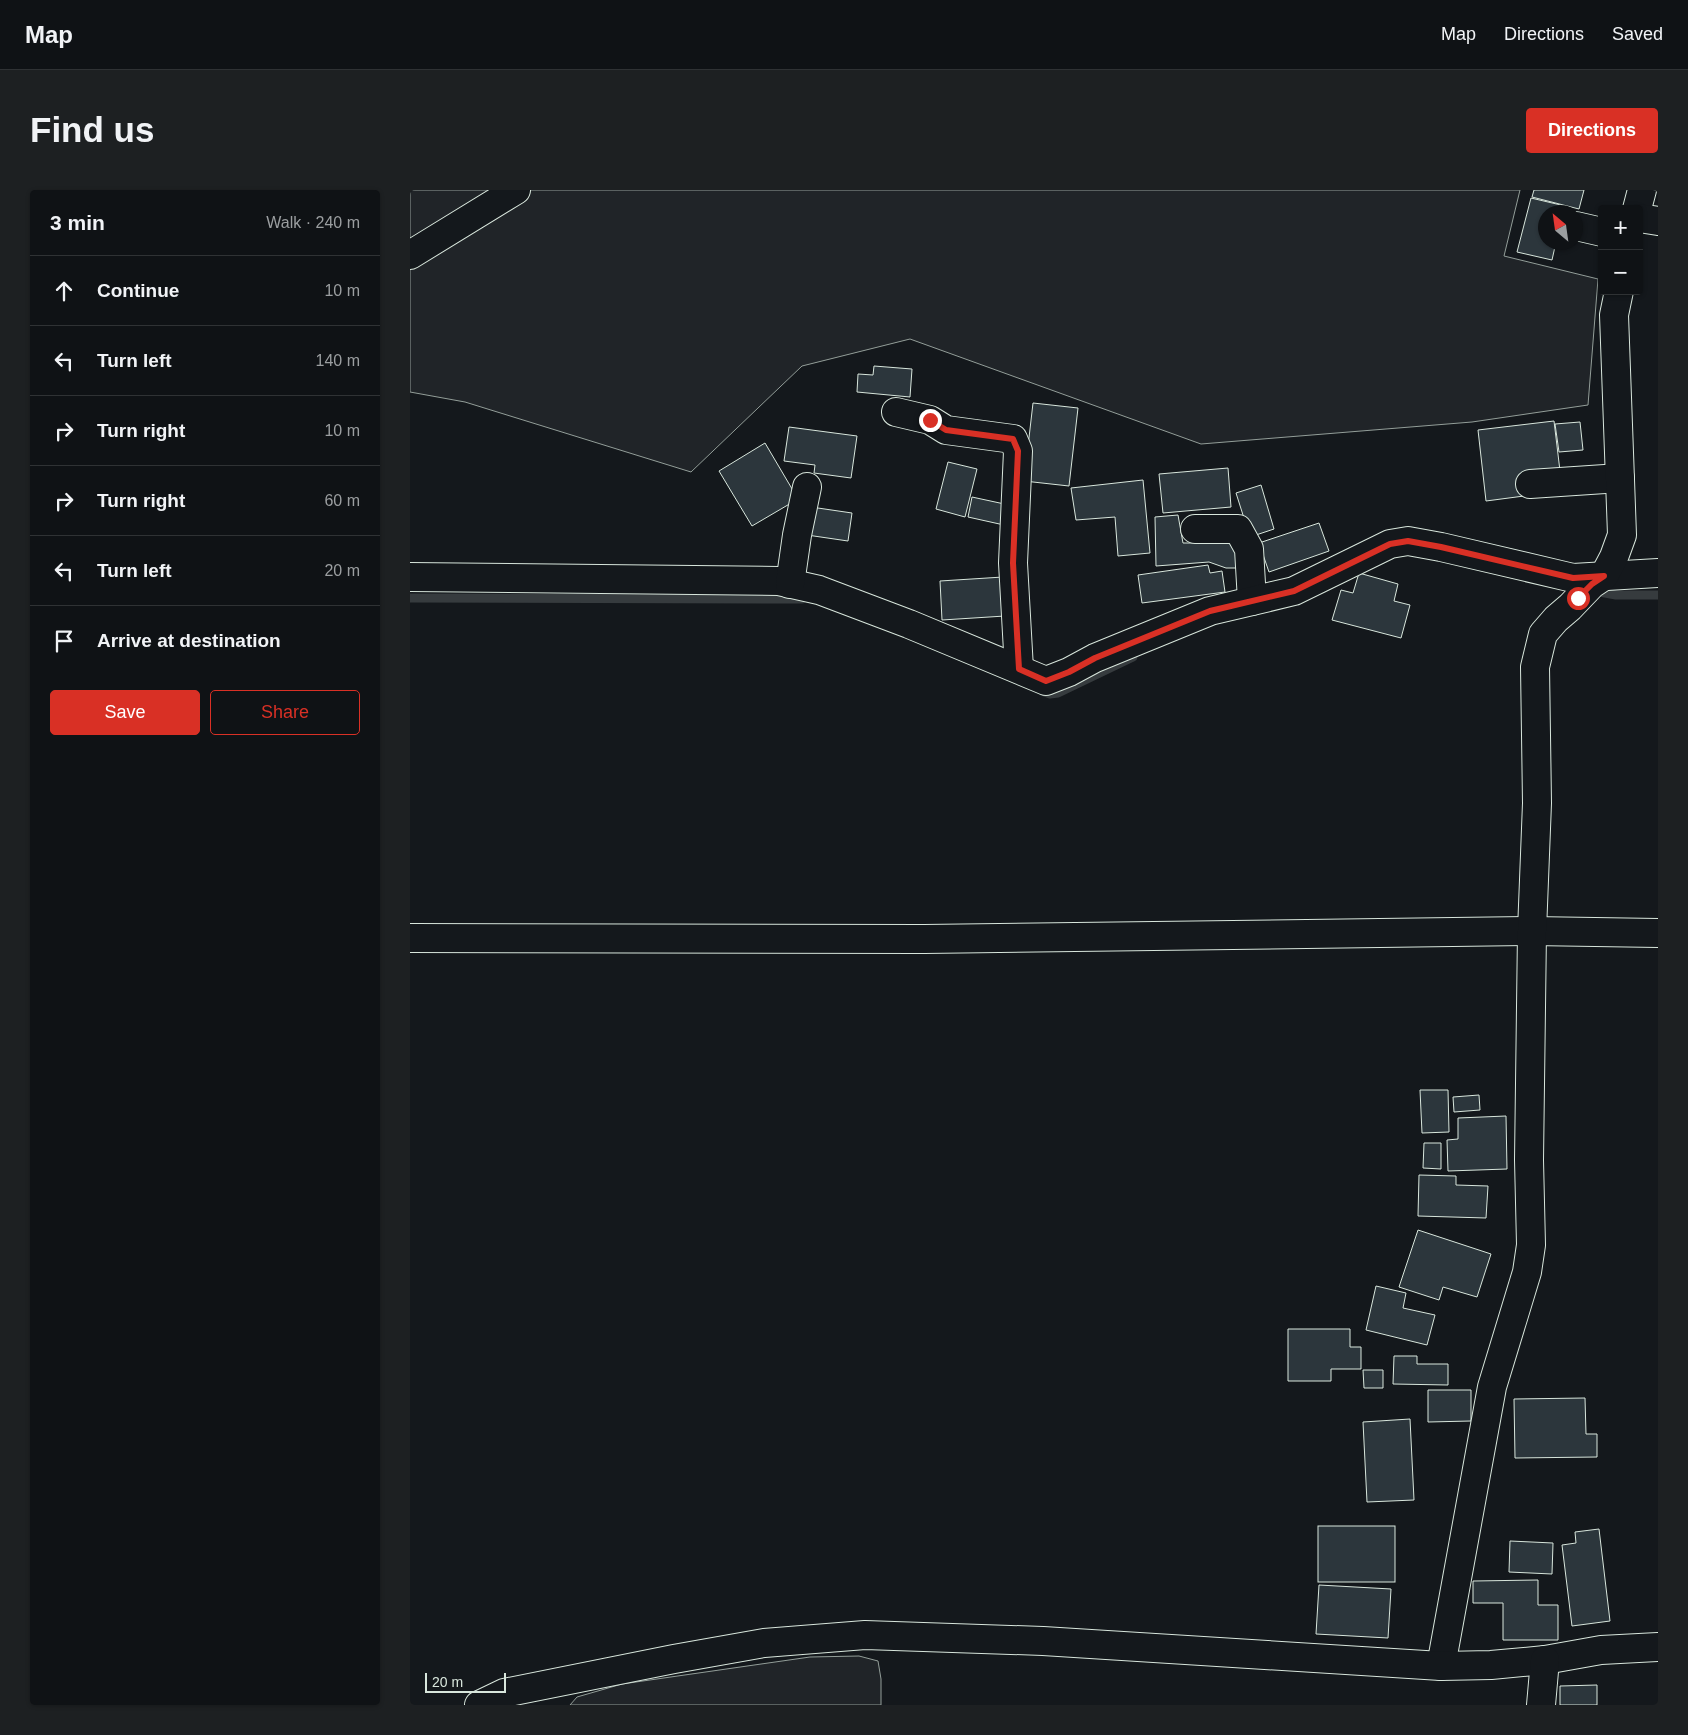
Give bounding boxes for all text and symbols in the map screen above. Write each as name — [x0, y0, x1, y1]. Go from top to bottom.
text: Map — [25, 21, 73, 48]
text: Map — [1441, 24, 1476, 44]
text: Directions — [1504, 24, 1584, 44]
text: Saved — [1612, 24, 1663, 44]
button: Directions — [1526, 108, 1658, 153]
text: Find us — [30, 110, 154, 149]
north arrow — [1538, 205, 1583, 250]
map controls — [1598, 205, 1643, 295]
button: + — [1598, 205, 1643, 250]
text: 3 min — [50, 211, 105, 234]
text: Walk · 240 m — [266, 214, 360, 231]
button: − — [1598, 250, 1643, 295]
icon: ahead — [50, 277, 78, 305]
text: Continue — [97, 280, 179, 301]
text: 10 m — [324, 282, 360, 299]
icon: left — [50, 347, 78, 375]
text: Turn left — [97, 350, 172, 371]
text: 140 m — [316, 352, 360, 369]
route end — [919, 409, 942, 432]
icon: right — [50, 417, 78, 445]
text: Turn right — [97, 420, 185, 441]
text: 10 m — [324, 422, 360, 439]
icon: right — [50, 487, 78, 515]
text: Turn right — [97, 490, 185, 511]
text: 60 m — [324, 492, 360, 509]
icon: left — [50, 557, 78, 585]
text: Turn left — [97, 560, 172, 581]
text: 20 m — [324, 562, 360, 579]
route start — [1567, 587, 1590, 610]
icon: arrive — [50, 627, 78, 655]
text: Arrive at destination — [97, 630, 281, 651]
button: Save — [50, 690, 200, 735]
button: Share — [210, 690, 360, 735]
scale bar — [425, 1670, 506, 1693]
text: 20 m — [432, 1674, 463, 1690]

